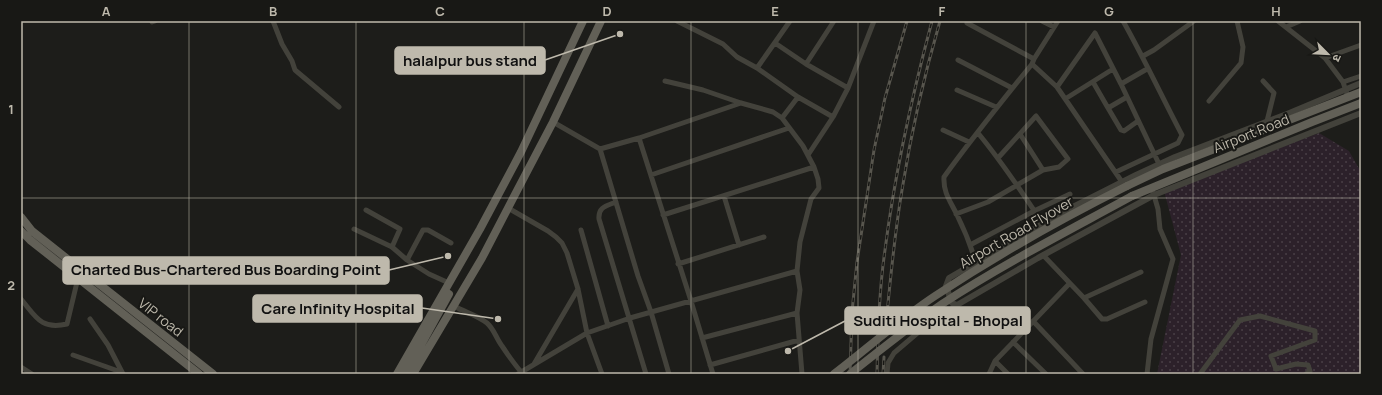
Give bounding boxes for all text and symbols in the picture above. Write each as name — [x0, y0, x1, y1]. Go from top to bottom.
text: A — [102, 2, 111, 20]
text: B — [269, 2, 277, 20]
text: C — [435, 2, 445, 20]
text: D — [602, 2, 612, 20]
text: E — [771, 2, 779, 20]
text: F — [939, 2, 946, 20]
text: G — [1104, 2, 1114, 20]
text: H — [1271, 2, 1281, 20]
north arrow — [1308, 34, 1348, 74]
callout: halalpur bus stand — [395, 47, 545, 74]
text: halalpur bus stand — [403, 50, 537, 71]
text: उ — [1329, 52, 1346, 65]
text: 1 — [8, 100, 14, 118]
street label: Airport Road — [1210, 109, 1292, 157]
street label: Airport Road Flyover — [956, 192, 1076, 272]
callout: Charted Bus-Chartered Bus Boarding Point — [63, 257, 389, 284]
text: Charted Bus-Chartered Bus Boarding Point — [71, 259, 381, 280]
text: 2 — [7, 276, 15, 294]
street label: VIP road — [135, 293, 187, 341]
callout: Care Infinity Hospital — [253, 295, 422, 322]
text: Care Infinity Hospital — [261, 298, 415, 319]
callout: Suditi Hospital - Bhopal — [845, 307, 1030, 334]
text: Suditi Hospital - Bhopal — [853, 310, 1023, 331]

